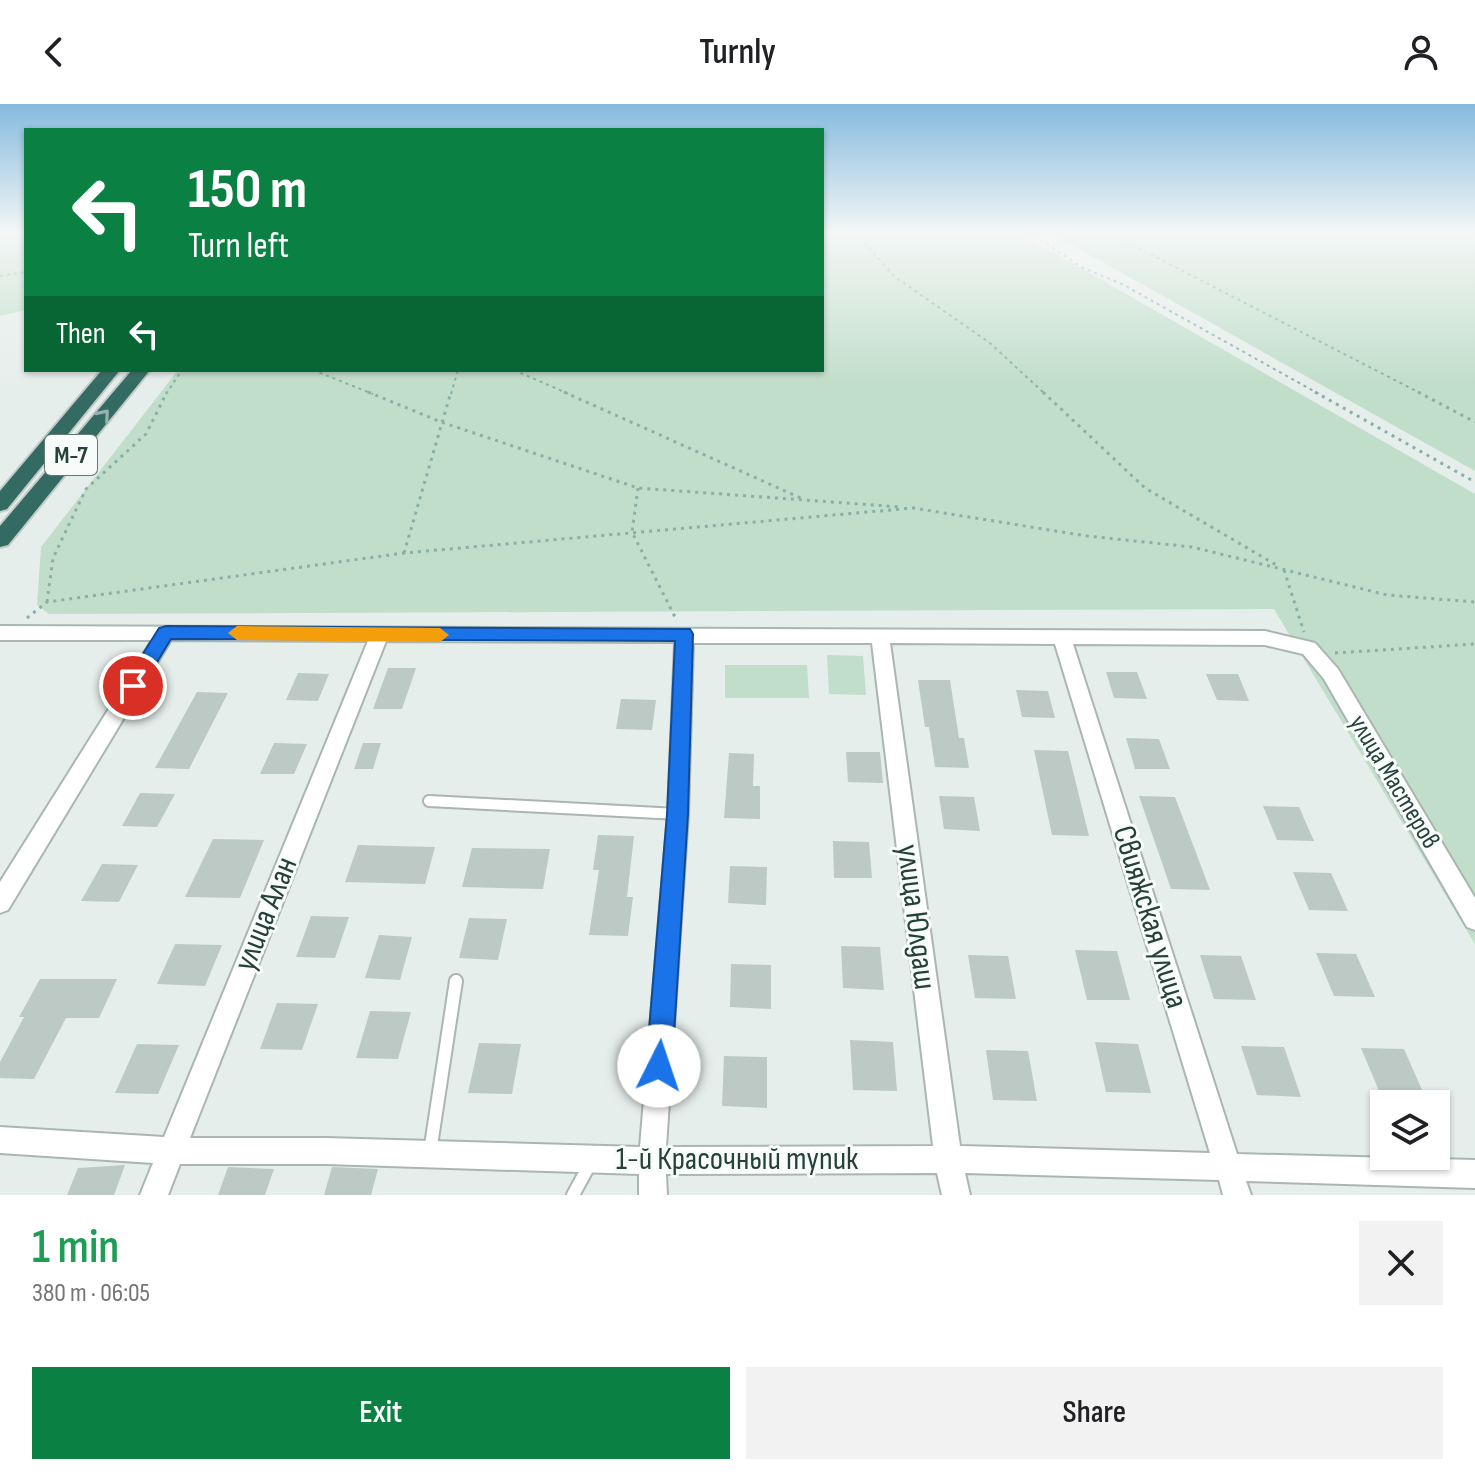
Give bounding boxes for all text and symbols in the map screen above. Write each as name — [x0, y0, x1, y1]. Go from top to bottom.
icon: back — [32, 30, 76, 74]
icon: person — [1399, 30, 1443, 74]
text: Turnly — [699, 31, 776, 74]
text: 150 m — [188, 157, 307, 224]
icon: left — [56, 160, 160, 264]
text: Turn left — [188, 225, 289, 268]
icon: left — [122, 312, 166, 356]
text: Then — [56, 316, 106, 352]
one-way arrow — [94, 410, 109, 424]
road number: М-7 — [45, 435, 97, 475]
pin — [99, 652, 167, 720]
icon: arrive — [111, 664, 155, 708]
street label: улица Мастеров — [1342, 710, 1446, 854]
street label: Свияжская улица — [1104, 821, 1196, 1013]
street label: улица Юлдаш — [888, 842, 944, 992]
street label: улица Алан — [226, 852, 306, 976]
position arrow — [617, 1024, 701, 1108]
map controls — [1370, 1090, 1450, 1170]
button: layers — [1370, 1090, 1450, 1170]
street label: 1-й Красочный тупик — [616, 1140, 859, 1179]
text: 1 min — [32, 1219, 119, 1276]
button: close — [1359, 1221, 1443, 1305]
text: 380 m · 06:05 — [32, 1278, 150, 1309]
button: Exit — [32, 1367, 730, 1459]
button: Share — [746, 1367, 1443, 1459]

